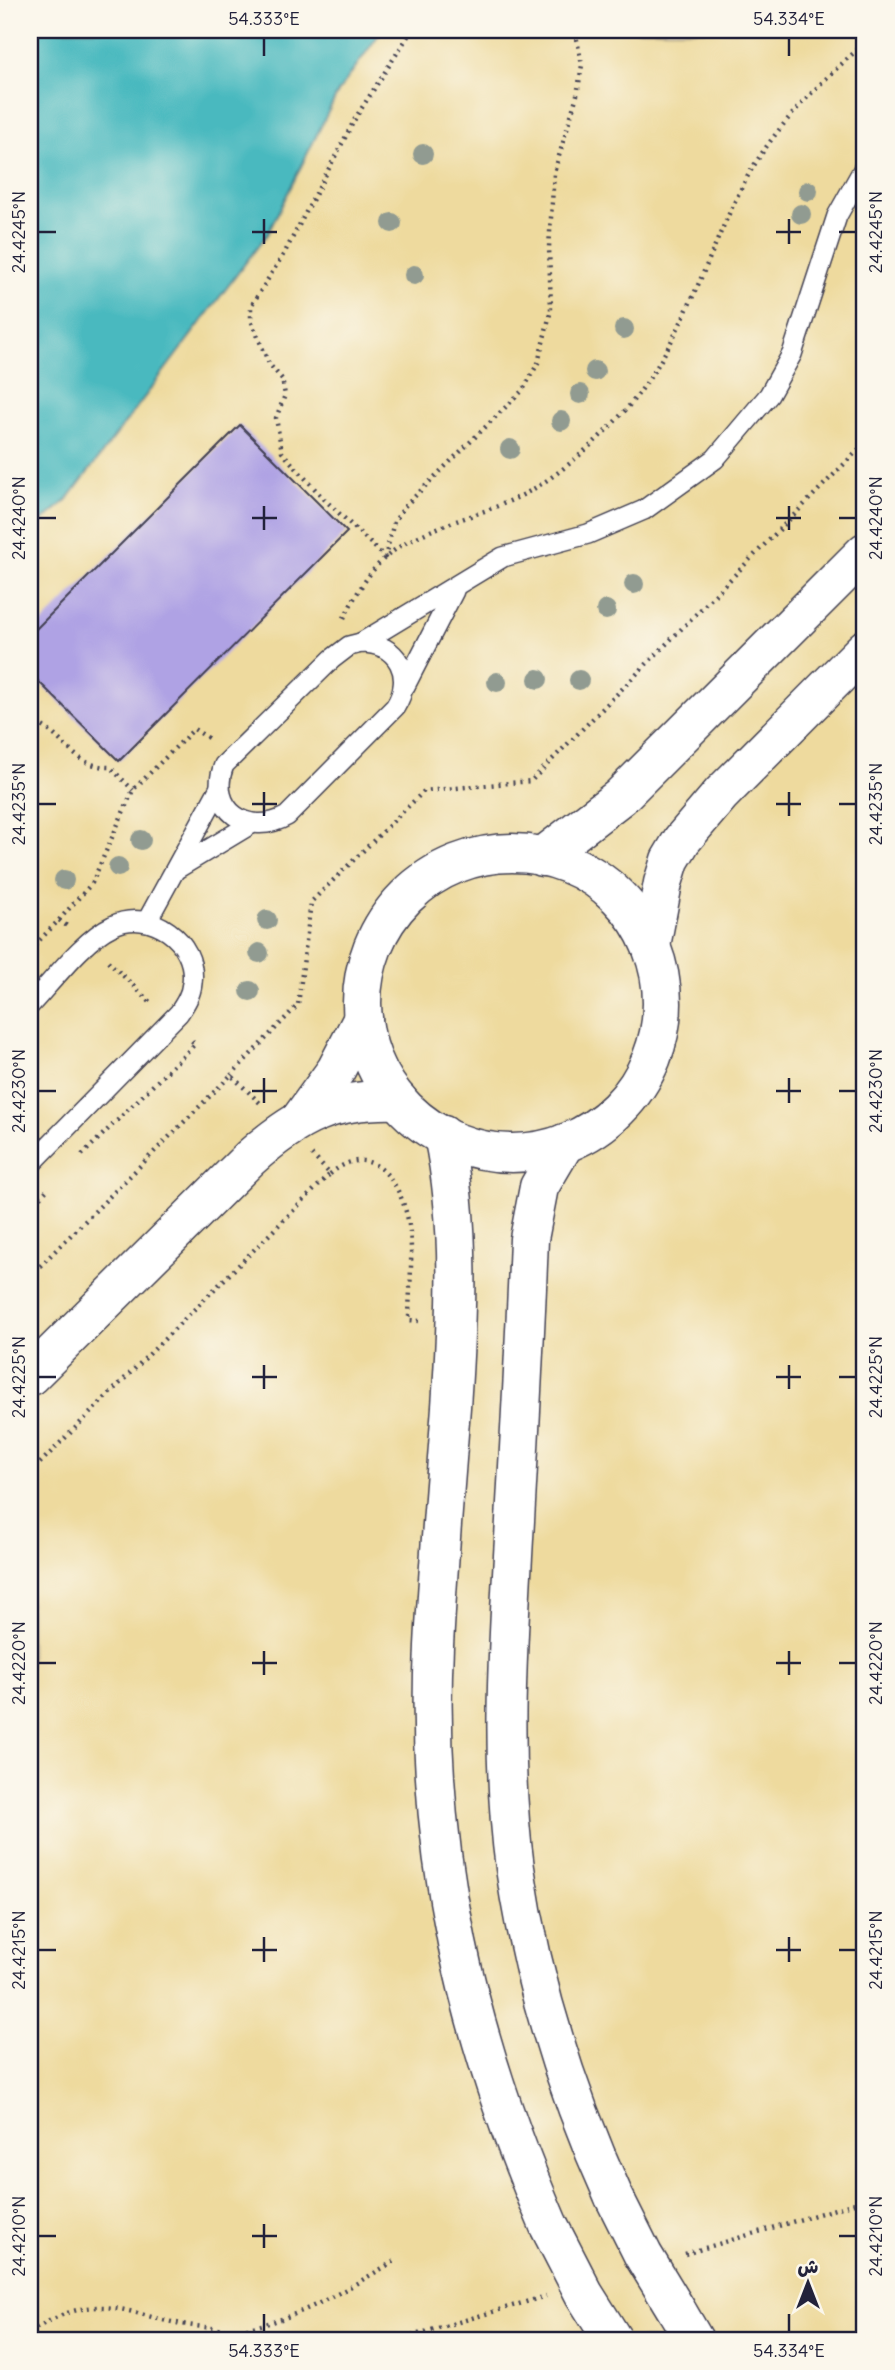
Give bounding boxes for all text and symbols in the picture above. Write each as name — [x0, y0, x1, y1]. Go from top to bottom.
text: 54.333°E — [228, 7, 300, 30]
text: 54.334°E — [753, 7, 825, 30]
text: 24.4245°N — [7, 191, 30, 273]
text: 24.4245°N — [864, 191, 887, 273]
text: 24.4240°N — [7, 476, 30, 560]
text: 24.4240°N — [864, 476, 887, 560]
text: 24.4235°N — [7, 763, 30, 845]
text: 24.4235°N — [864, 763, 887, 845]
text: 24.4230°N — [7, 1049, 30, 1133]
text: 24.4230°N — [864, 1049, 887, 1133]
text: 24.4225°N — [7, 1336, 30, 1418]
text: 24.4225°N — [864, 1336, 887, 1418]
text: 24.4220°N — [7, 1621, 30, 1705]
text: 24.4220°N — [864, 1621, 887, 1705]
text: 24.4215°N — [7, 1910, 30, 1990]
text: 24.4215°N — [864, 1910, 887, 1990]
text: 24.4210°N — [7, 2195, 30, 2277]
text: 24.4210°N — [864, 2195, 887, 2277]
north arrow — [772, 2248, 842, 2318]
text: ش — [798, 2254, 819, 2278]
text: 54.333°E — [228, 2339, 300, 2362]
text: 54.334°E — [753, 2339, 825, 2362]

